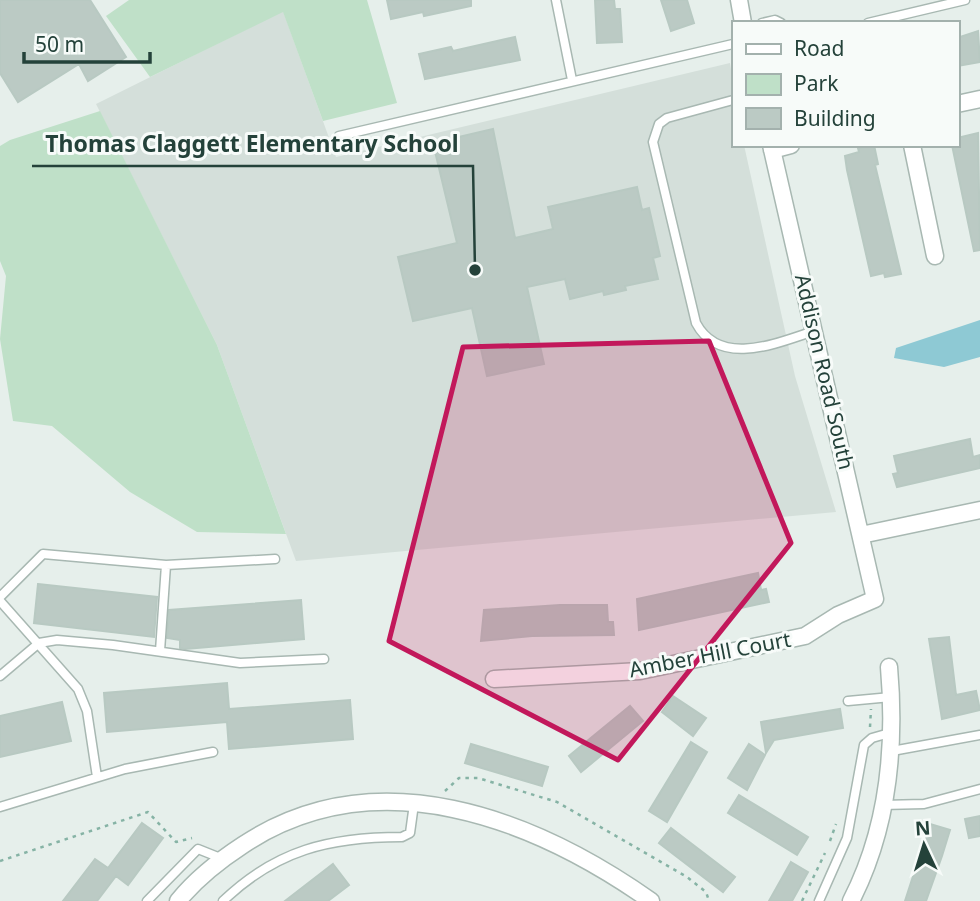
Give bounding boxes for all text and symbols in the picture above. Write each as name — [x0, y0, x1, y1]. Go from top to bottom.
scale bar — [24, 21, 150, 65]
legend — [732, 21, 959, 147]
text: 50 m — [35, 30, 84, 58]
text: Road — [794, 34, 844, 62]
text: Park — [794, 69, 839, 97]
text: Building — [794, 104, 876, 132]
callout: Thomas Claggett Elementary School — [32, 122, 473, 166]
text: Thomas Claggett Elementary School — [45, 127, 459, 159]
street label: Addison Road South — [789, 271, 861, 472]
street label: Amber Hill Court — [626, 625, 794, 683]
north arrow — [889, 810, 959, 880]
text: N — [914, 815, 931, 842]

